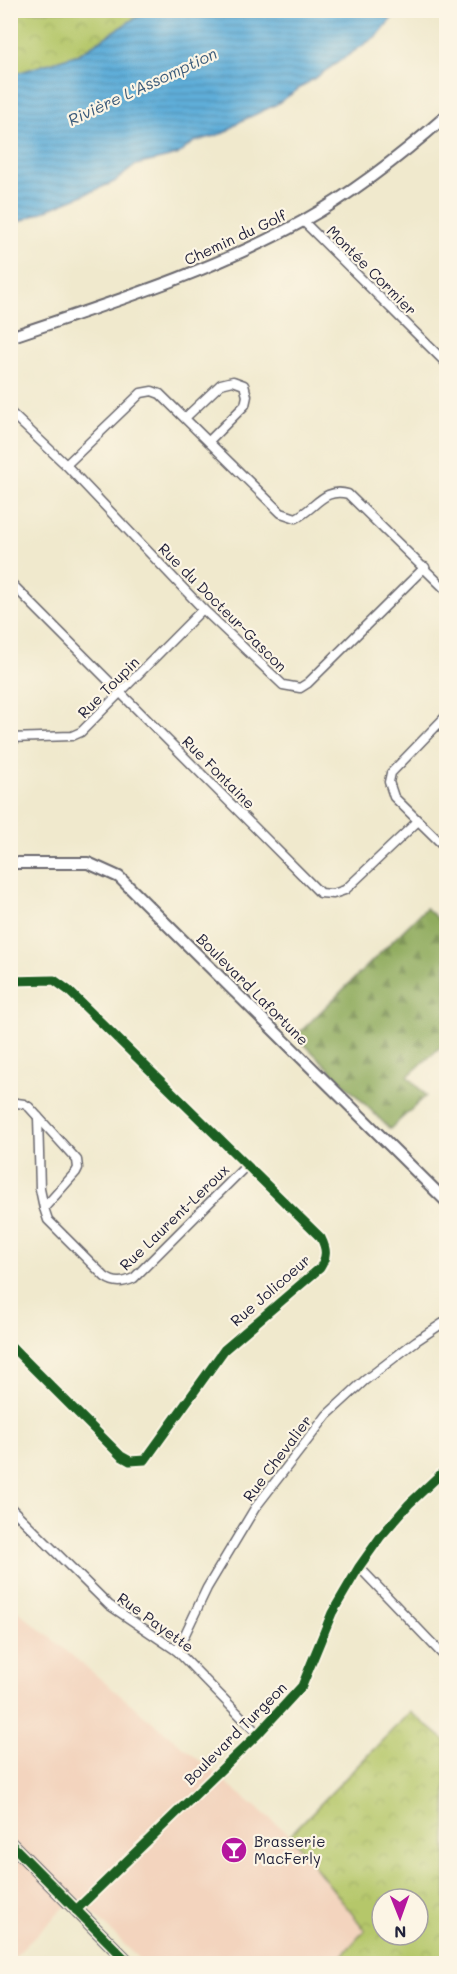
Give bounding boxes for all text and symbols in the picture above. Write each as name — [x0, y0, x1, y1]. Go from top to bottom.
water label: Rivière L'Assomption — [64, 42, 220, 130]
street label: Chemin du Golf — [181, 204, 290, 269]
street label: Montée Cormier — [323, 221, 421, 319]
street label: Rue du Docteur-Gascon — [154, 538, 292, 676]
street label: Rue Toupin — [73, 652, 143, 722]
street label: Rue Fontaine — [178, 731, 260, 813]
street label: Boulevard Lafortune — [193, 929, 313, 1049]
street label: Rue Laurent-Leroux — [115, 1159, 233, 1275]
street label: Rue Jolicoeur — [226, 1250, 314, 1330]
street label: Rue Chevalier — [238, 1411, 316, 1505]
street label: Rue Payette — [114, 1587, 198, 1657]
street label: Boulevard Turgeon — [179, 1677, 291, 1789]
place label: Brasserie MacFerly — [254, 1831, 325, 1868]
bar icon: Brasserie MacFerly — [219, 1835, 249, 1865]
north arrow — [370, 1887, 430, 1947]
text: N — [394, 1922, 407, 1943]

